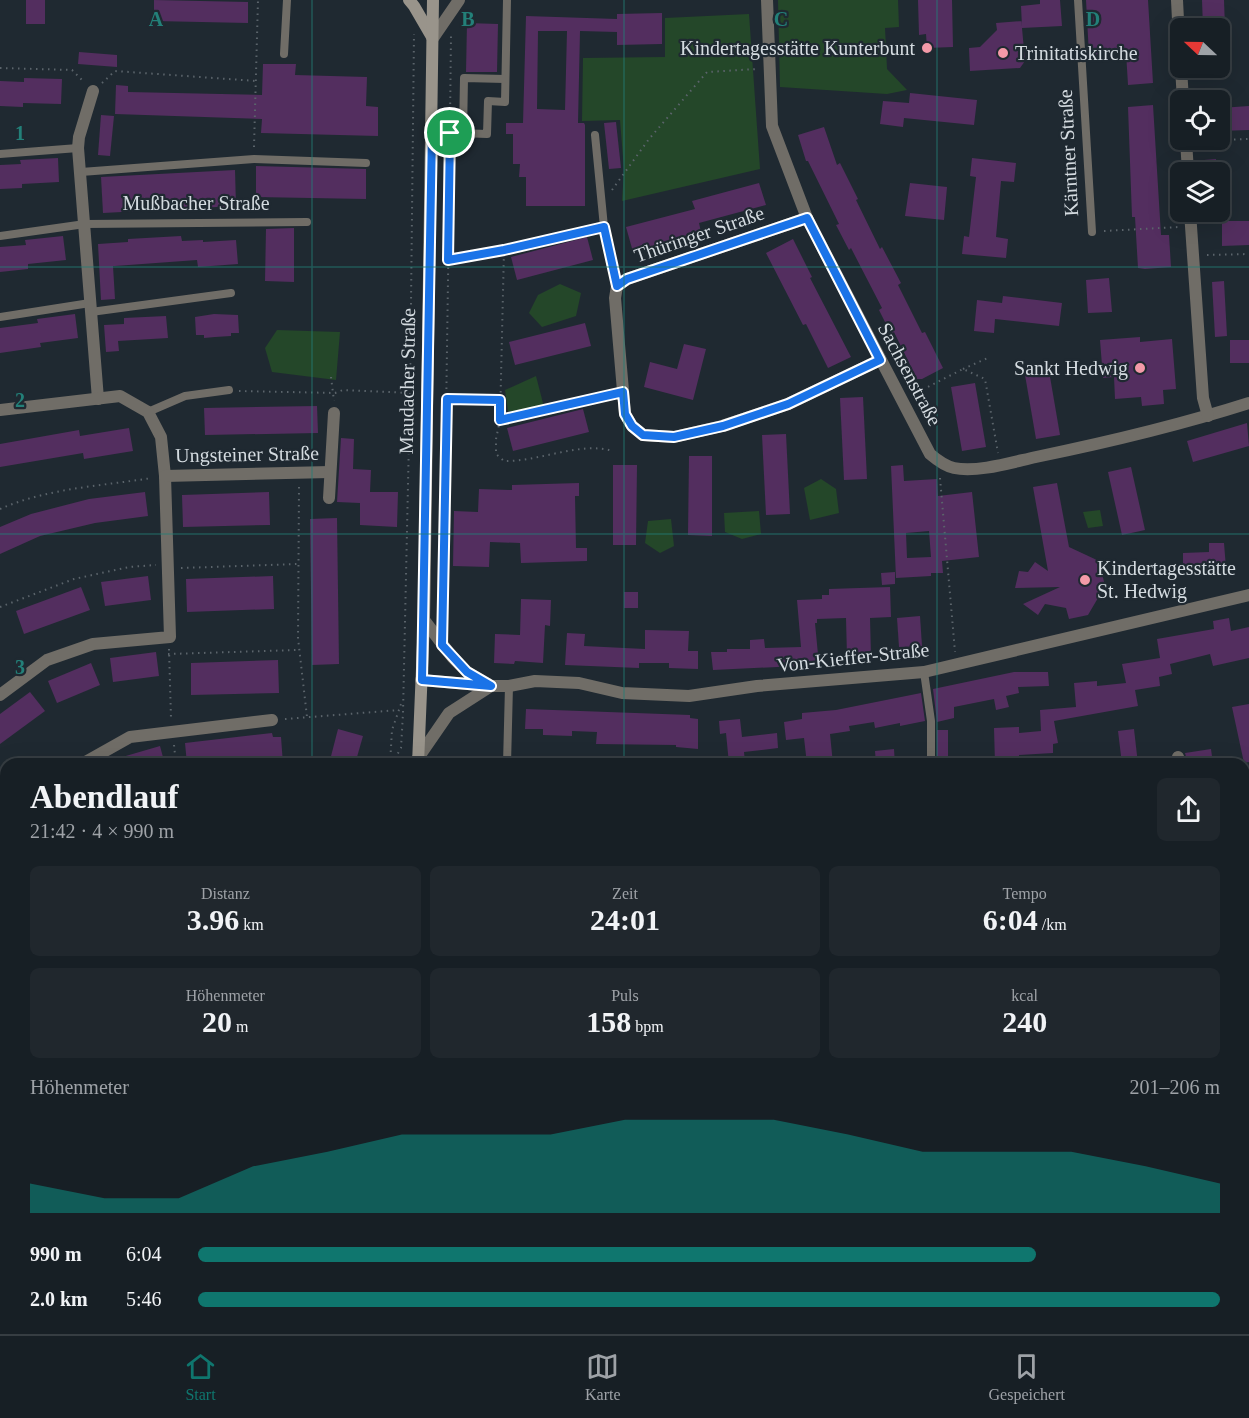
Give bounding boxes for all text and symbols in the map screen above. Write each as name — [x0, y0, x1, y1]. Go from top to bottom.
text: A — [149, 8, 164, 30]
text: B — [461, 8, 475, 30]
text: C — [774, 8, 788, 30]
text: D — [1086, 8, 1100, 30]
north arrow — [1170, 18, 1230, 78]
map controls — [1170, 18, 1230, 222]
place label: Kindertagesstätte Kunterbunt — [680, 37, 915, 60]
marker: Kindertagesstätte Kunterbunt — [920, 41, 934, 55]
place label: Trinitatiskirche — [1015, 42, 1138, 64]
marker: Trinitatiskirche — [996, 46, 1010, 60]
street label: Kärntner Straße — [1054, 89, 1082, 217]
button: locate — [1170, 90, 1230, 150]
pin — [424, 107, 475, 158]
icon: arrive — [433, 116, 466, 149]
text: 1 — [15, 122, 25, 144]
button: layers — [1170, 162, 1230, 222]
street label: Mußbacher Straße — [122, 192, 270, 214]
street label: Thüringer Straße — [631, 201, 767, 267]
street label: Maudacher Straße — [395, 308, 419, 454]
street label: Sachsenstraße — [874, 319, 946, 429]
place label: Sankt Hedwig — [1014, 357, 1128, 380]
marker: Sankt Hedwig — [1133, 361, 1147, 375]
text: 2 — [15, 389, 25, 411]
street label: Ungsteiner Straße — [175, 442, 319, 467]
place label: Kindertagesstätte St. Hedwig — [1097, 557, 1236, 603]
marker: Kindertagesstätte St. Hedwig — [1078, 573, 1092, 587]
street label: Von-Kieffer-Straße — [776, 638, 930, 676]
text: 3 — [15, 656, 25, 678]
button: share — [1157, 778, 1220, 841]
text: Abendlauf — [30, 779, 179, 815]
text: 21:42 · 4 × 990 m — [30, 820, 174, 842]
text: Distanz — [201, 885, 250, 902]
text: Zeit — [612, 885, 638, 902]
text: Tempo — [1003, 885, 1047, 902]
text: 3.96 — [187, 903, 239, 936]
text: 24:01 — [590, 903, 660, 936]
text: 6:04 — [983, 903, 1038, 936]
text: km — [239, 916, 264, 933]
text: /km — [1038, 916, 1067, 933]
text: Höhenmeter — [186, 987, 265, 1004]
text: Puls — [611, 987, 639, 1004]
text: kcal — [1011, 987, 1038, 1004]
text: 20 — [202, 1005, 232, 1038]
text: 158 — [586, 1005, 631, 1038]
text: 240 — [1002, 1005, 1047, 1038]
text: m — [232, 1018, 249, 1035]
text: bpm — [631, 1018, 664, 1035]
text: Höhenmeter — [30, 1076, 129, 1098]
text: 201–206 m — [1129, 1076, 1220, 1098]
text: 990 m — [30, 1243, 82, 1265]
text: 6:04 — [126, 1243, 162, 1265]
text: 2.0 km — [30, 1288, 88, 1310]
text: 5:46 — [126, 1288, 162, 1310]
tab: Start — [184, 1350, 217, 1404]
tab: Karte — [585, 1350, 621, 1404]
tab: Gespeichert — [989, 1350, 1065, 1404]

